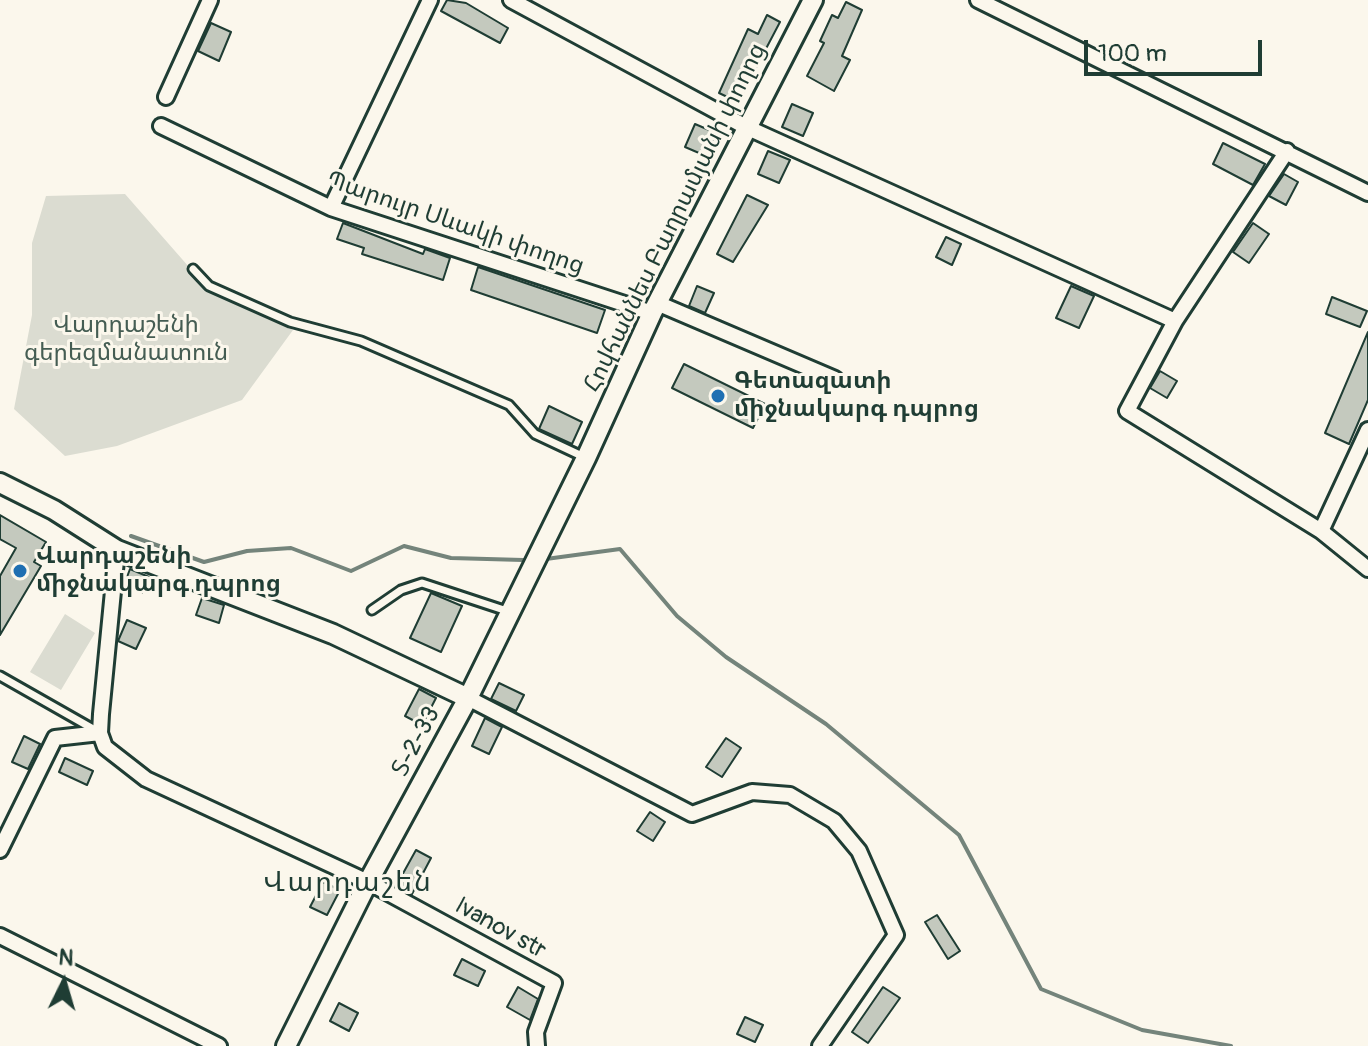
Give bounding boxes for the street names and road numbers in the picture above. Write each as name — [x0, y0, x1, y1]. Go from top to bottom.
street label: Հովհաննես Բաղրամյանի փողոց — [579, 39, 773, 397]
street label: Պարույր Սևակի փողոց — [322, 166, 588, 282]
street label: Տ-2-33 — [387, 702, 447, 782]
street label: Ivanov str — [449, 892, 551, 966]

